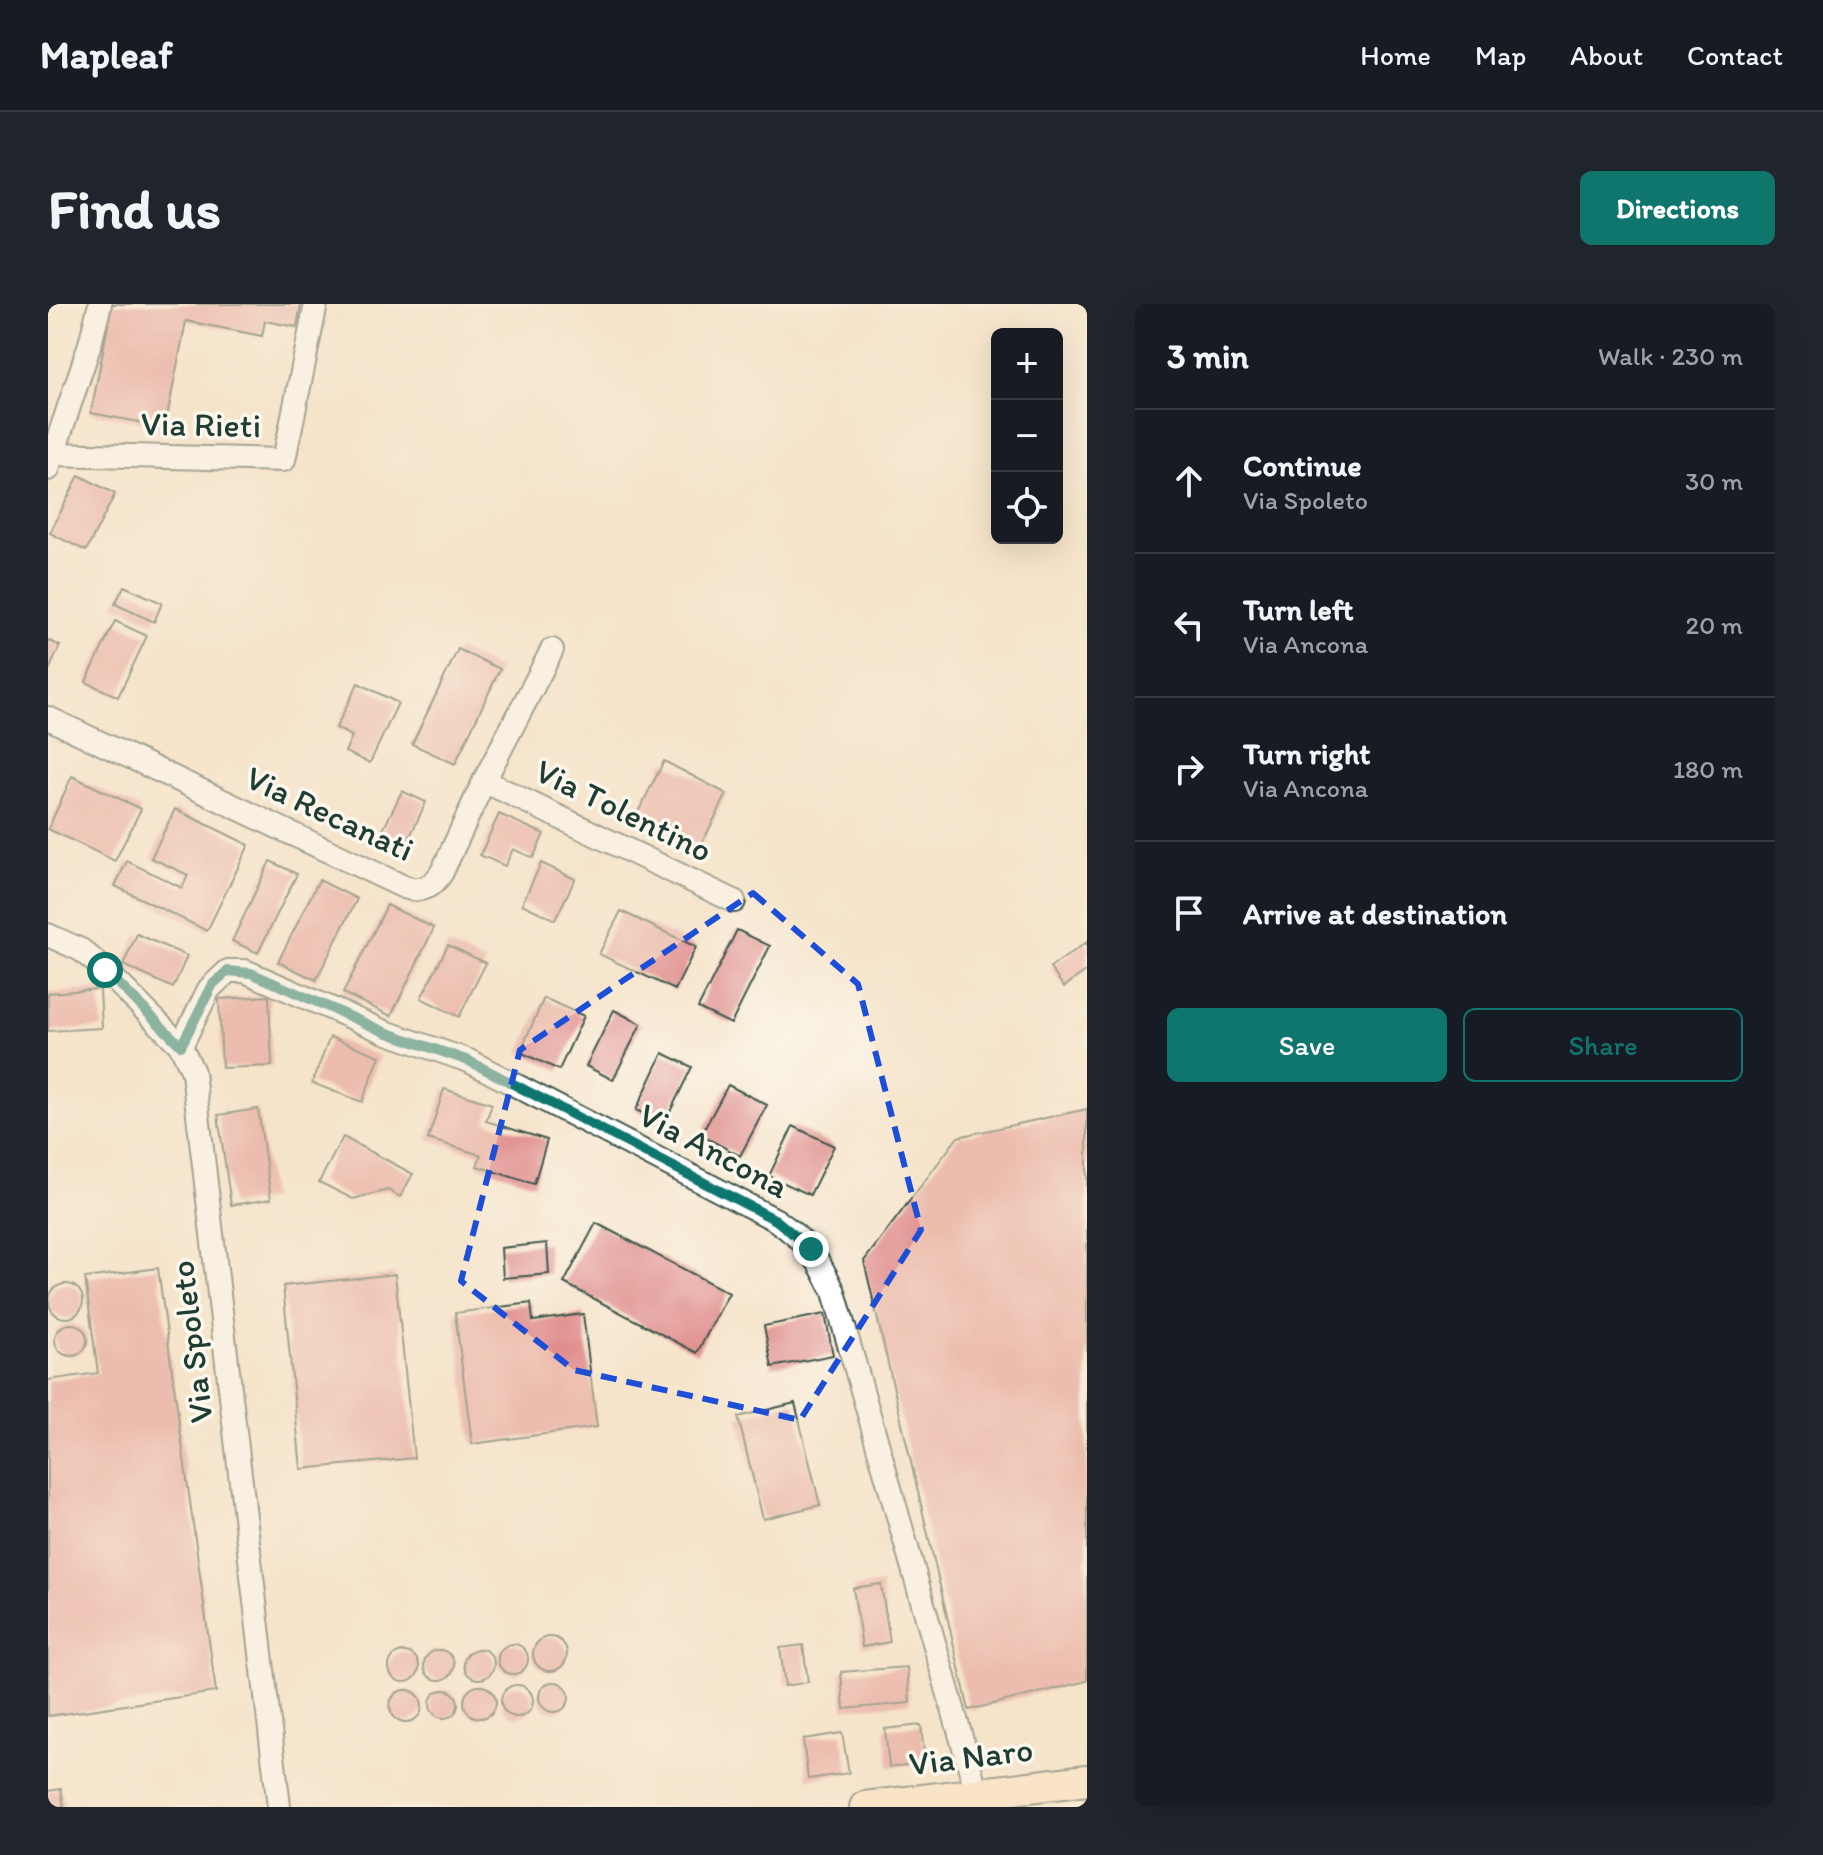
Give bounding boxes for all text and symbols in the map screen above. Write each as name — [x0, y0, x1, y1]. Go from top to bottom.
text: Mapleaf — [40, 32, 173, 78]
text: Home — [1360, 38, 1431, 72]
text: Map — [1475, 38, 1526, 72]
text: About — [1570, 38, 1643, 72]
text: Contact — [1687, 38, 1783, 72]
button: Directions — [1580, 171, 1775, 245]
text: Find us — [48, 175, 221, 242]
map controls — [991, 328, 1063, 544]
button: + — [991, 328, 1063, 400]
text: 3 min — [1167, 336, 1249, 377]
text: Walk · 230 m — [1598, 340, 1743, 372]
button: − — [991, 400, 1063, 472]
street label: Via Rieti — [140, 403, 262, 446]
text: Continue — [1243, 447, 1362, 484]
icon: ahead — [1167, 459, 1211, 503]
text: 30 m — [1685, 465, 1743, 497]
button: locate — [991, 472, 1063, 544]
text: Via Spoleto — [1243, 484, 1368, 516]
text: Turn left — [1243, 591, 1354, 628]
icon: left — [1167, 603, 1211, 647]
text: 20 m — [1686, 609, 1743, 641]
text: Via Ancona — [1243, 628, 1368, 660]
text: Turn right — [1243, 735, 1371, 772]
icon: right — [1167, 747, 1211, 791]
street label: Via Tolentino — [529, 750, 719, 871]
text: 180 m — [1673, 753, 1743, 785]
street label: Via Recanati — [239, 757, 420, 870]
text: Via Ancona — [1243, 772, 1368, 804]
icon: arrive — [1167, 891, 1211, 935]
text: Arrive at destination — [1243, 895, 1507, 932]
route start — [87, 952, 123, 988]
button: Save — [1167, 1008, 1447, 1082]
button: Share — [1463, 1008, 1743, 1082]
street label: Via Ancona — [632, 1094, 796, 1207]
route end — [793, 1231, 829, 1267]
street label: Via Spoleto — [161, 1258, 222, 1426]
street label: Via Naro — [907, 1729, 1035, 1784]

